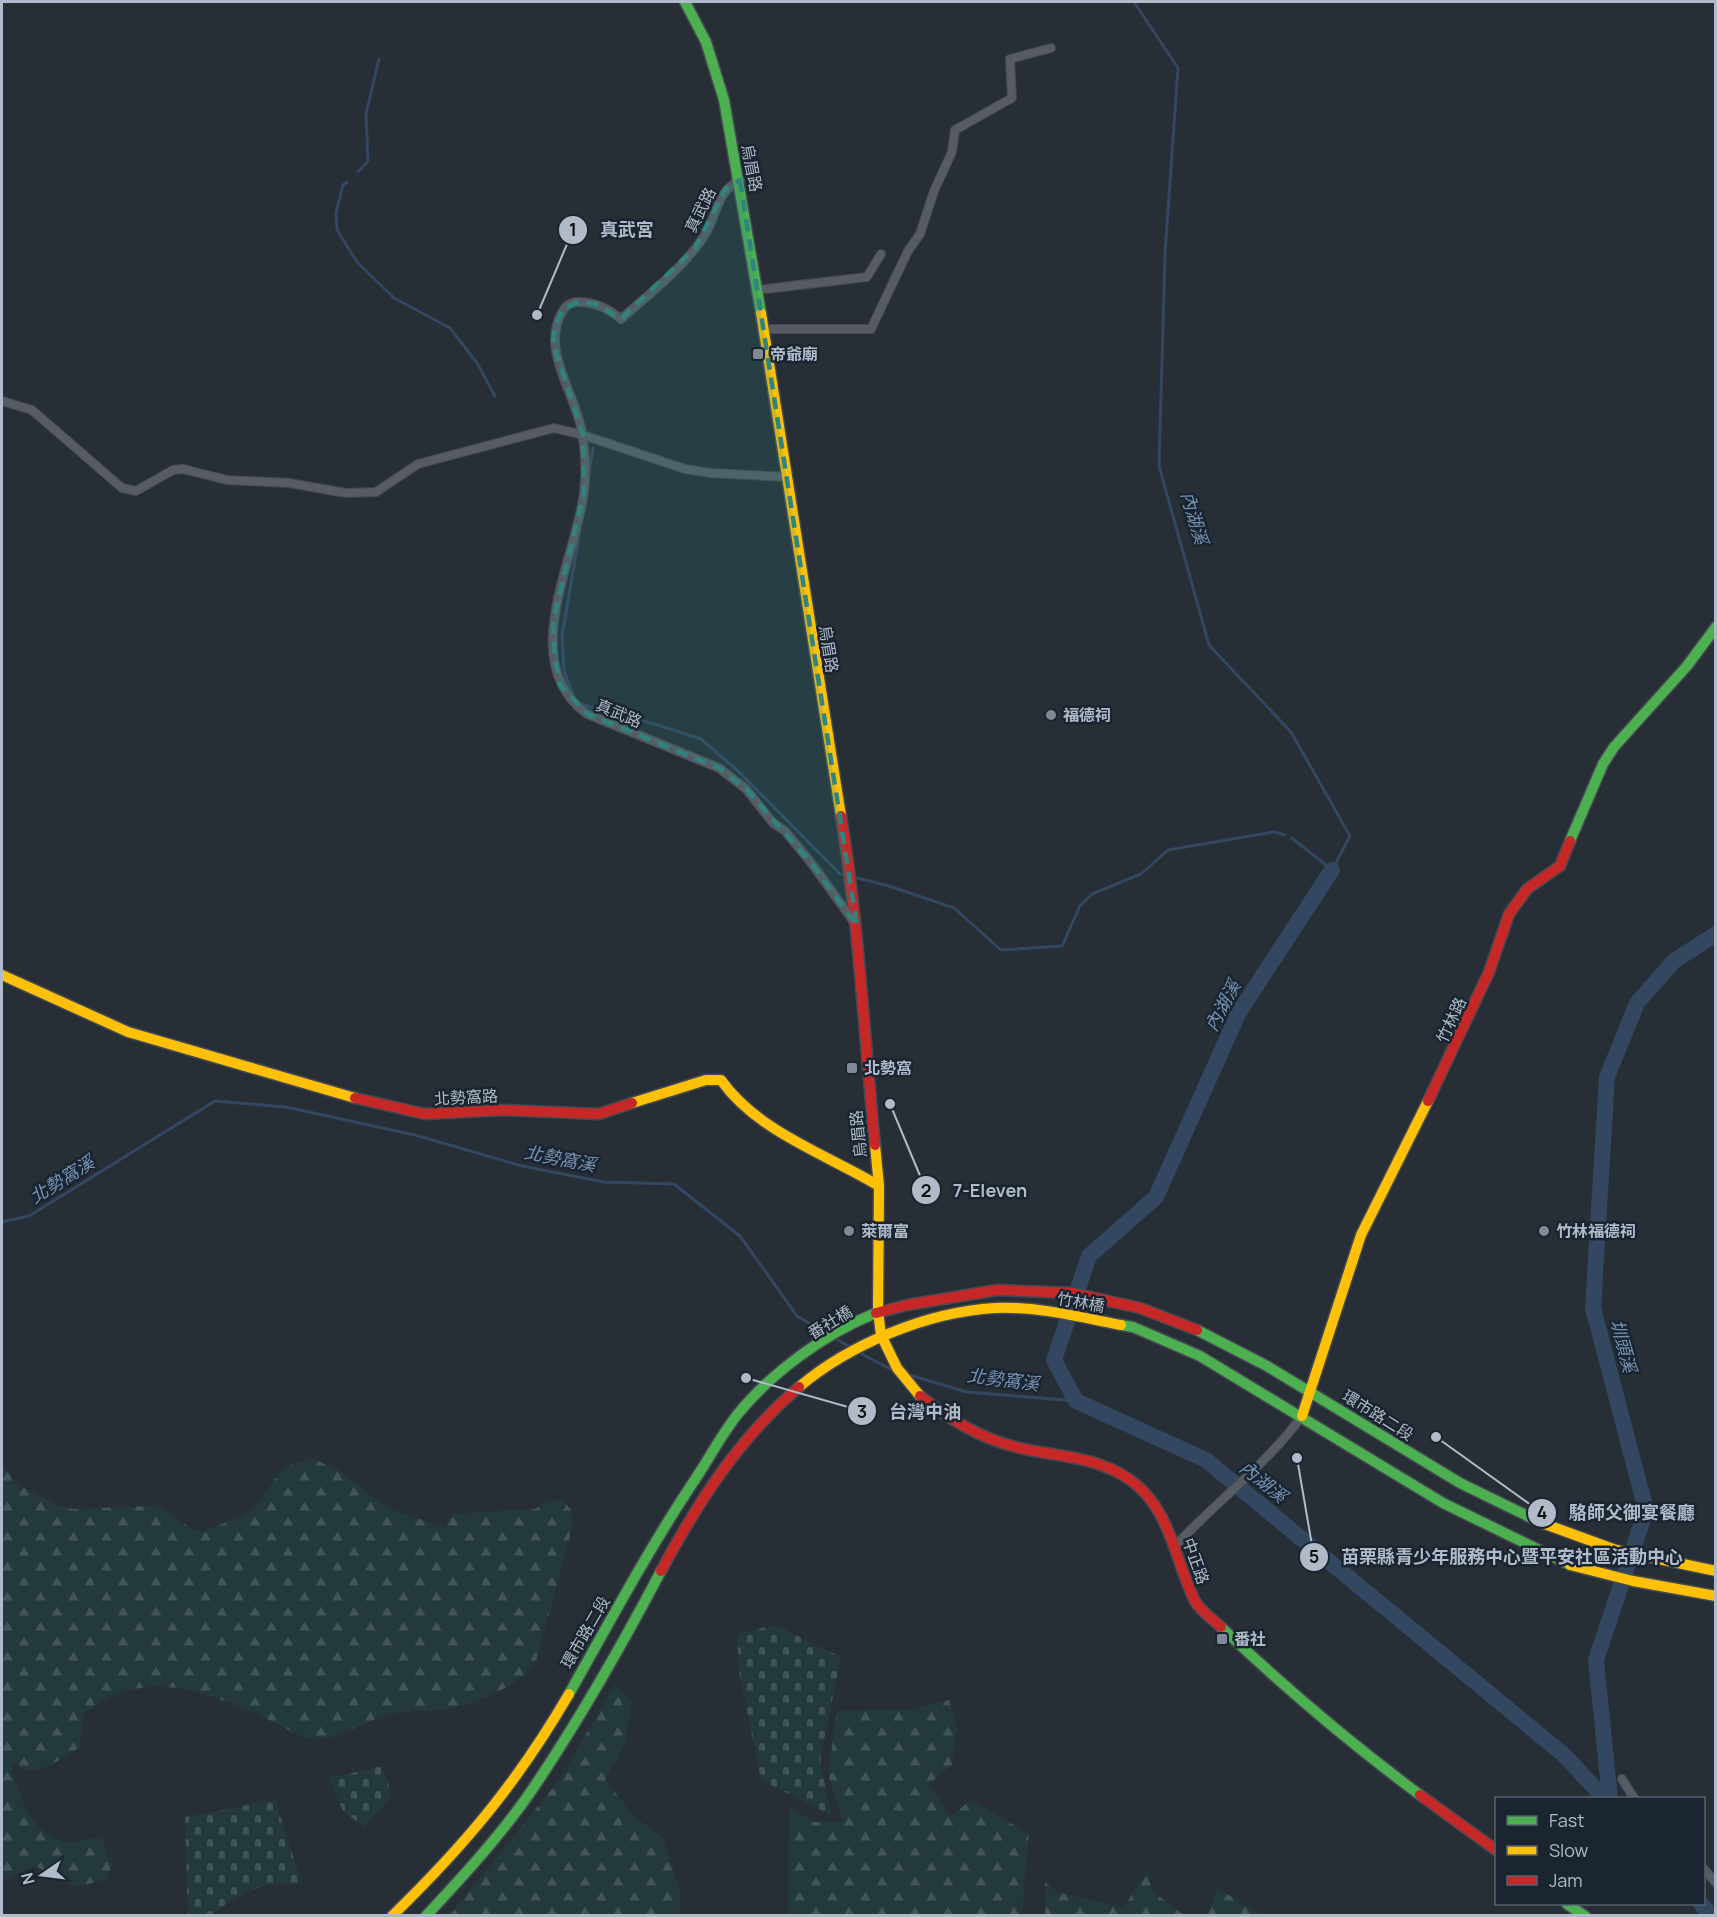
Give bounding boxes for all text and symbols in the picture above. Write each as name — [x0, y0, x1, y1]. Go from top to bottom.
street label: 烏眉路 — [737, 142, 767, 194]
street label: 真武路 — [679, 184, 721, 236]
callout: 真武宮 — [558, 212, 666, 248]
text: 1 — [569, 217, 577, 241]
text: 真武宮 — [600, 217, 654, 241]
place label: 帝爺廟 — [770, 343, 818, 365]
marker: 帝爺廟 — [751, 347, 765, 361]
water label: 內湖溪 — [1176, 488, 1215, 550]
street label: 烏眉路 — [814, 624, 844, 674]
street label: 真武路 — [593, 693, 645, 733]
place label: 福德祠 — [1063, 704, 1111, 726]
marker: 福德祠 — [1044, 708, 1058, 722]
water label: 內湖溪 — [1199, 973, 1247, 1035]
street label: 竹林路 — [1431, 994, 1471, 1046]
place label: 北勢窩 — [864, 1057, 912, 1079]
marker: 北勢窩 — [845, 1061, 859, 1075]
street label: 北勢窩路 — [433, 1084, 499, 1110]
street label: 烏眉路 — [845, 1109, 871, 1159]
water label: 北勢窩溪 — [523, 1139, 601, 1177]
water label: 北勢窩溪 — [25, 1148, 101, 1208]
callout: 7-Eleven — [911, 1172, 1039, 1208]
text: 2 — [921, 1178, 931, 1202]
text: 7-Eleven — [953, 1178, 1027, 1202]
place label: 萊爾富 — [861, 1220, 909, 1242]
place label: 竹林福德祠 — [1556, 1220, 1636, 1242]
marker: 萊爾富 — [842, 1224, 856, 1238]
marker: 竹林福德祠 — [1537, 1224, 1551, 1238]
street label: 竹林橋 — [1055, 1287, 1107, 1317]
street label: 番社橋 — [804, 1300, 856, 1344]
water label: 圳頭溪 — [1605, 1317, 1643, 1378]
water label: 北勢窩溪 — [966, 1363, 1043, 1396]
street label: 環市路二段 — [1338, 1384, 1418, 1446]
callout: 台灣中油 — [847, 1393, 973, 1429]
text: 3 — [857, 1399, 867, 1423]
text: 台灣中油 — [889, 1399, 961, 1423]
water label: 內湖溪 — [1235, 1455, 1294, 1509]
callout: 駱師父御宴餐廳 — [1527, 1495, 1707, 1531]
text: 4 — [1537, 1500, 1548, 1524]
text: 駱師父御宴餐廳 — [1569, 1500, 1695, 1524]
street label: 中正路 — [1177, 1535, 1215, 1587]
callout: 苗栗縣青少年服務中心暨平安社區活動中心 — [1299, 1539, 1695, 1575]
text: 5 — [1309, 1544, 1319, 1568]
text: 苗栗縣青少年服務中心暨平安社區活動中心 — [1341, 1544, 1683, 1568]
street label: 環市路二段 — [555, 1592, 615, 1672]
place label: 番社 — [1234, 1628, 1266, 1650]
marker: 番社 — [1215, 1632, 1229, 1646]
legend — [1495, 1797, 1705, 1905]
text: Fast — [1549, 1808, 1584, 1832]
text: Slow — [1549, 1838, 1589, 1862]
north arrow — [12, 1845, 72, 1905]
text: Jam — [1549, 1868, 1583, 1892]
text: N — [15, 1870, 40, 1887]

